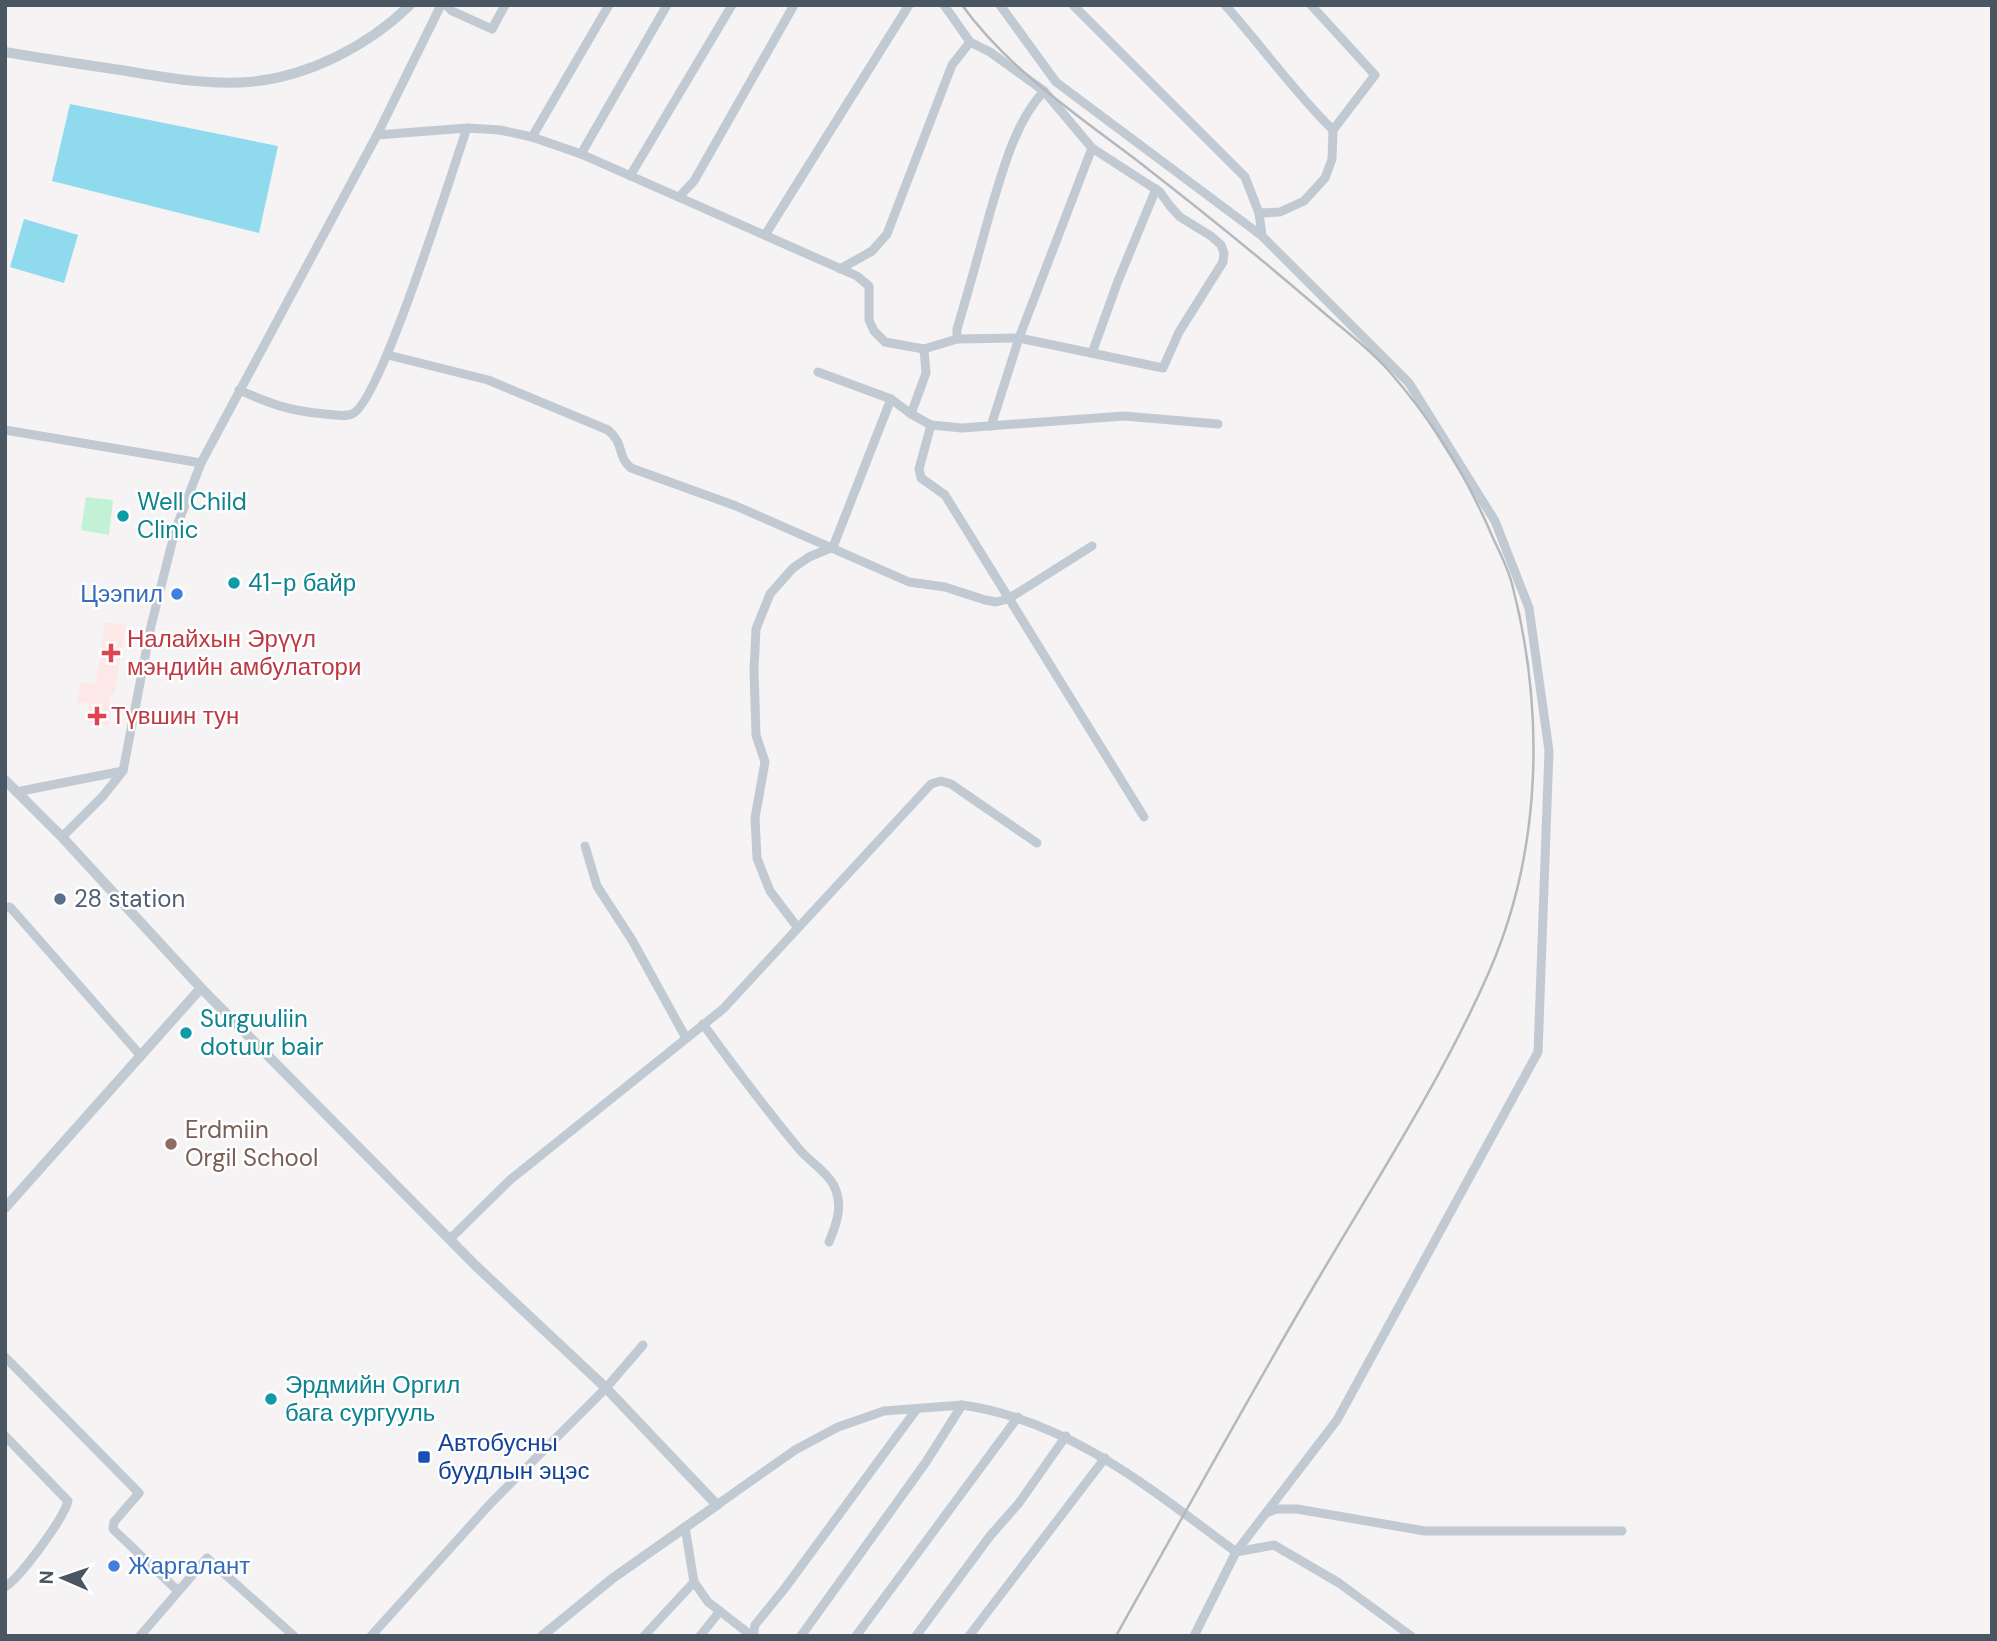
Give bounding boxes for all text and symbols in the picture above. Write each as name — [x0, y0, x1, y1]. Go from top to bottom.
place label: Well Child Clinic — [137, 486, 247, 545]
marker: Well Child Clinic — [115, 508, 131, 524]
place label: 41-р байр — [248, 567, 356, 598]
marker: 41-р байр — [226, 575, 242, 591]
place label: Цээпил — [80, 578, 163, 609]
marker: Цээпил — [169, 586, 185, 602]
place label: Налайхын Эрүүл мэндийн амбулатори — [127, 623, 361, 682]
marker: Налайхын Эрүүл мэндийн амбулатори — [101, 643, 121, 663]
place label: Түвшин тун — [111, 700, 239, 731]
marker: Түвшин тун — [89, 708, 105, 724]
place label: 28 station — [74, 883, 185, 914]
marker: 28 station — [52, 891, 68, 907]
place label: Surguuliin dotuur bair — [200, 1003, 324, 1062]
marker: Surguuliin dotuur bair — [178, 1025, 194, 1041]
place label: Erdmiin Orgil School — [185, 1114, 318, 1173]
marker: Erdmiin Orgil School — [163, 1136, 179, 1152]
place label: Эрдмийн Оргил бага сургууль — [285, 1369, 460, 1428]
marker: Эрдмийн Оргил бага сургууль — [263, 1391, 279, 1407]
place label: Автобусны буудлын эцэс — [438, 1427, 590, 1486]
marker: Автобусны буудлын эцэс — [416, 1449, 432, 1465]
north arrow — [28, 1543, 98, 1613]
place label: Жаргалант — [128, 1550, 250, 1581]
marker: Жаргалант — [106, 1558, 122, 1574]
text: N — [34, 1570, 59, 1585]

